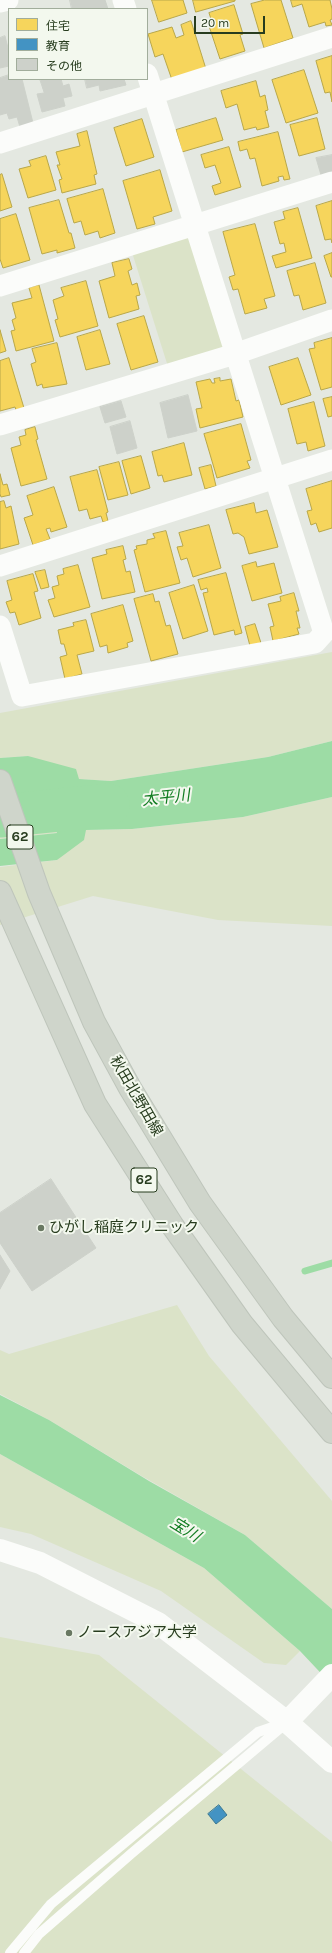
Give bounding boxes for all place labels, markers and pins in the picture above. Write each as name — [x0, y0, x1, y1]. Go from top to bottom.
place label: ひがし稲庭クリニック — [49, 1219, 199, 1237]
marker: ひがし稲庭クリニック — [36, 1223, 46, 1233]
place label: ノースアジア大学 — [77, 1624, 197, 1642]
marker: ノースアジア大学 — [64, 1628, 74, 1638]

